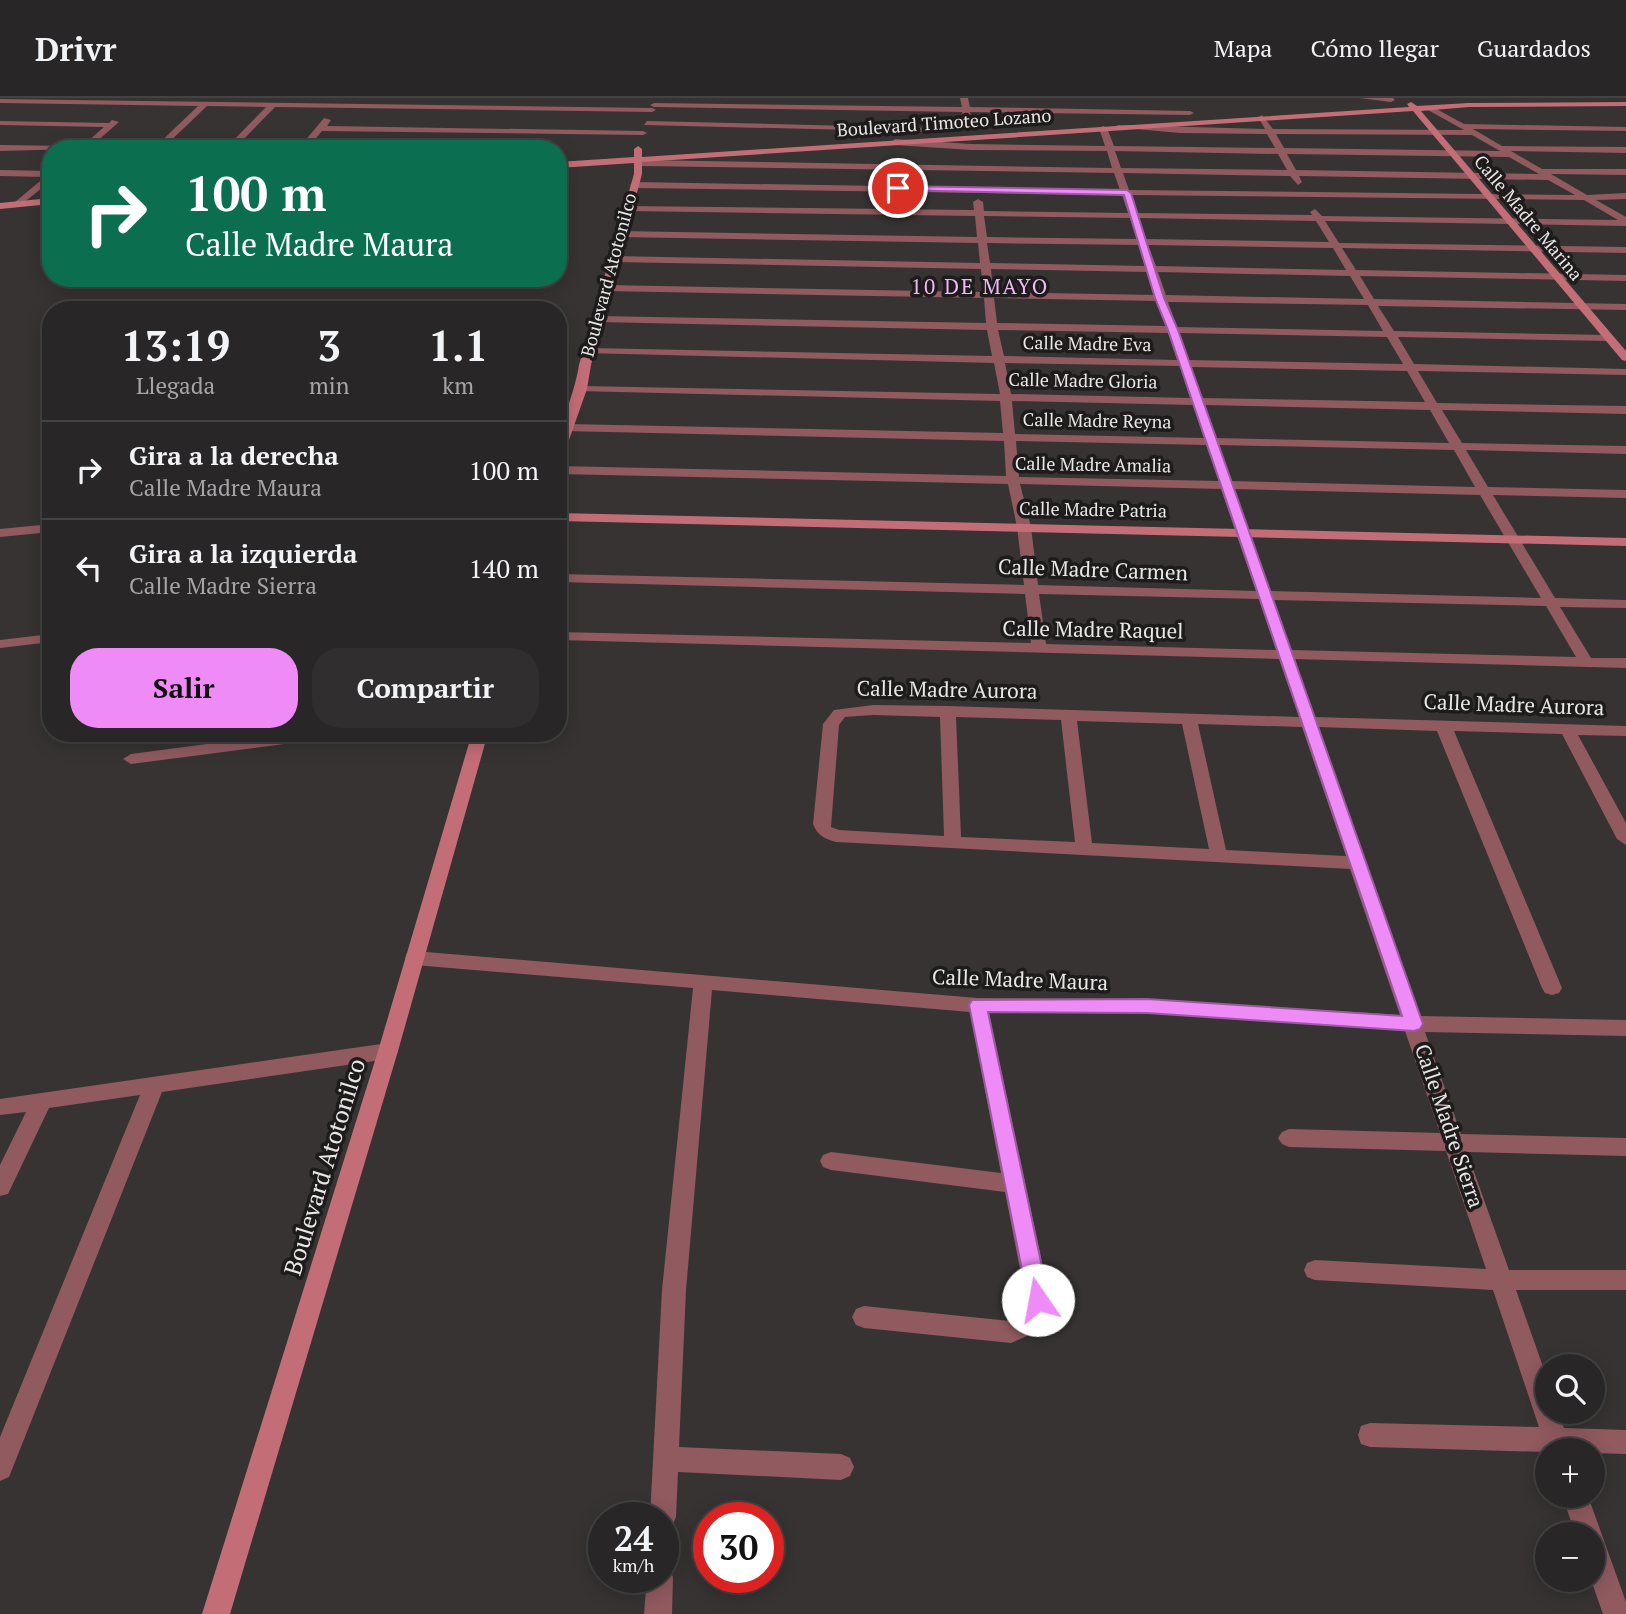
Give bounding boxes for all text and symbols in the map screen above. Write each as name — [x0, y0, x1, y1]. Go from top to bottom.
text: Drivr — [35, 27, 116, 70]
text: Mapa — [1214, 32, 1272, 64]
text: Cómo llegar — [1310, 32, 1439, 64]
text: Guardados — [1477, 32, 1591, 64]
street label: Boulevard Timoteo Lozano — [836, 103, 1052, 141]
street label: Calle Madre Marina — [1469, 150, 1588, 285]
pin — [868, 158, 928, 218]
text: 100 m — [185, 160, 327, 225]
icon: right — [70, 168, 161, 259]
icon: arrive — [879, 169, 917, 207]
street label: Boulevard Atotonilco — [575, 190, 641, 359]
text: Calle Madre Maura — [185, 223, 453, 265]
district label: 10 DE MAYO — [911, 272, 1049, 300]
text: 13:19 — [121, 317, 230, 373]
text: 3 — [317, 317, 341, 373]
text: 1.1 — [428, 317, 488, 373]
street label: Calle Madre Eva — [1022, 330, 1152, 356]
street label: Calle Madre Gloria — [1008, 367, 1158, 393]
text: Llegada — [136, 370, 215, 401]
text: min — [309, 370, 349, 401]
text: km — [442, 370, 474, 401]
street label: Calle Madre Reyna — [1022, 407, 1172, 433]
text: Gira a la derecha — [129, 438, 339, 472]
icon: right — [70, 451, 108, 489]
street label: Calle Madre Amalia — [1015, 451, 1171, 477]
text: 100 m — [469, 453, 539, 487]
text: Calle Madre Maura — [129, 472, 322, 503]
street label: Calle Madre Patria — [1019, 496, 1167, 522]
text: Gira a la izquierda — [129, 536, 357, 570]
icon: left — [70, 549, 108, 587]
text: 140 m — [469, 551, 539, 585]
street label: Calle Madre Carmen — [998, 552, 1189, 586]
text: Calle Madre Sierra — [129, 570, 317, 601]
street label: Calle Madre Raquel — [1002, 613, 1184, 645]
button: Salir — [70, 648, 298, 728]
button: Compartir — [312, 648, 539, 728]
street label: Calle Madre Aurora — [856, 673, 1038, 705]
street label: Calle Madre Aurora — [1423, 687, 1605, 721]
street label: Calle Madre Maura — [932, 962, 1109, 996]
street label: Calle Madre Sierra — [1409, 1040, 1491, 1212]
street label: Boulevard Atotonilco — [276, 1054, 372, 1279]
position arrow — [1001, 1263, 1075, 1337]
map controls — [1535, 1354, 1605, 1592]
button: search — [1535, 1354, 1605, 1424]
button: + — [1535, 1438, 1605, 1508]
speed limit sign: 30 — [693, 1502, 784, 1593]
text: 24 — [614, 1515, 653, 1561]
button: − — [1535, 1522, 1605, 1592]
text: km/h — [613, 1553, 654, 1577]

